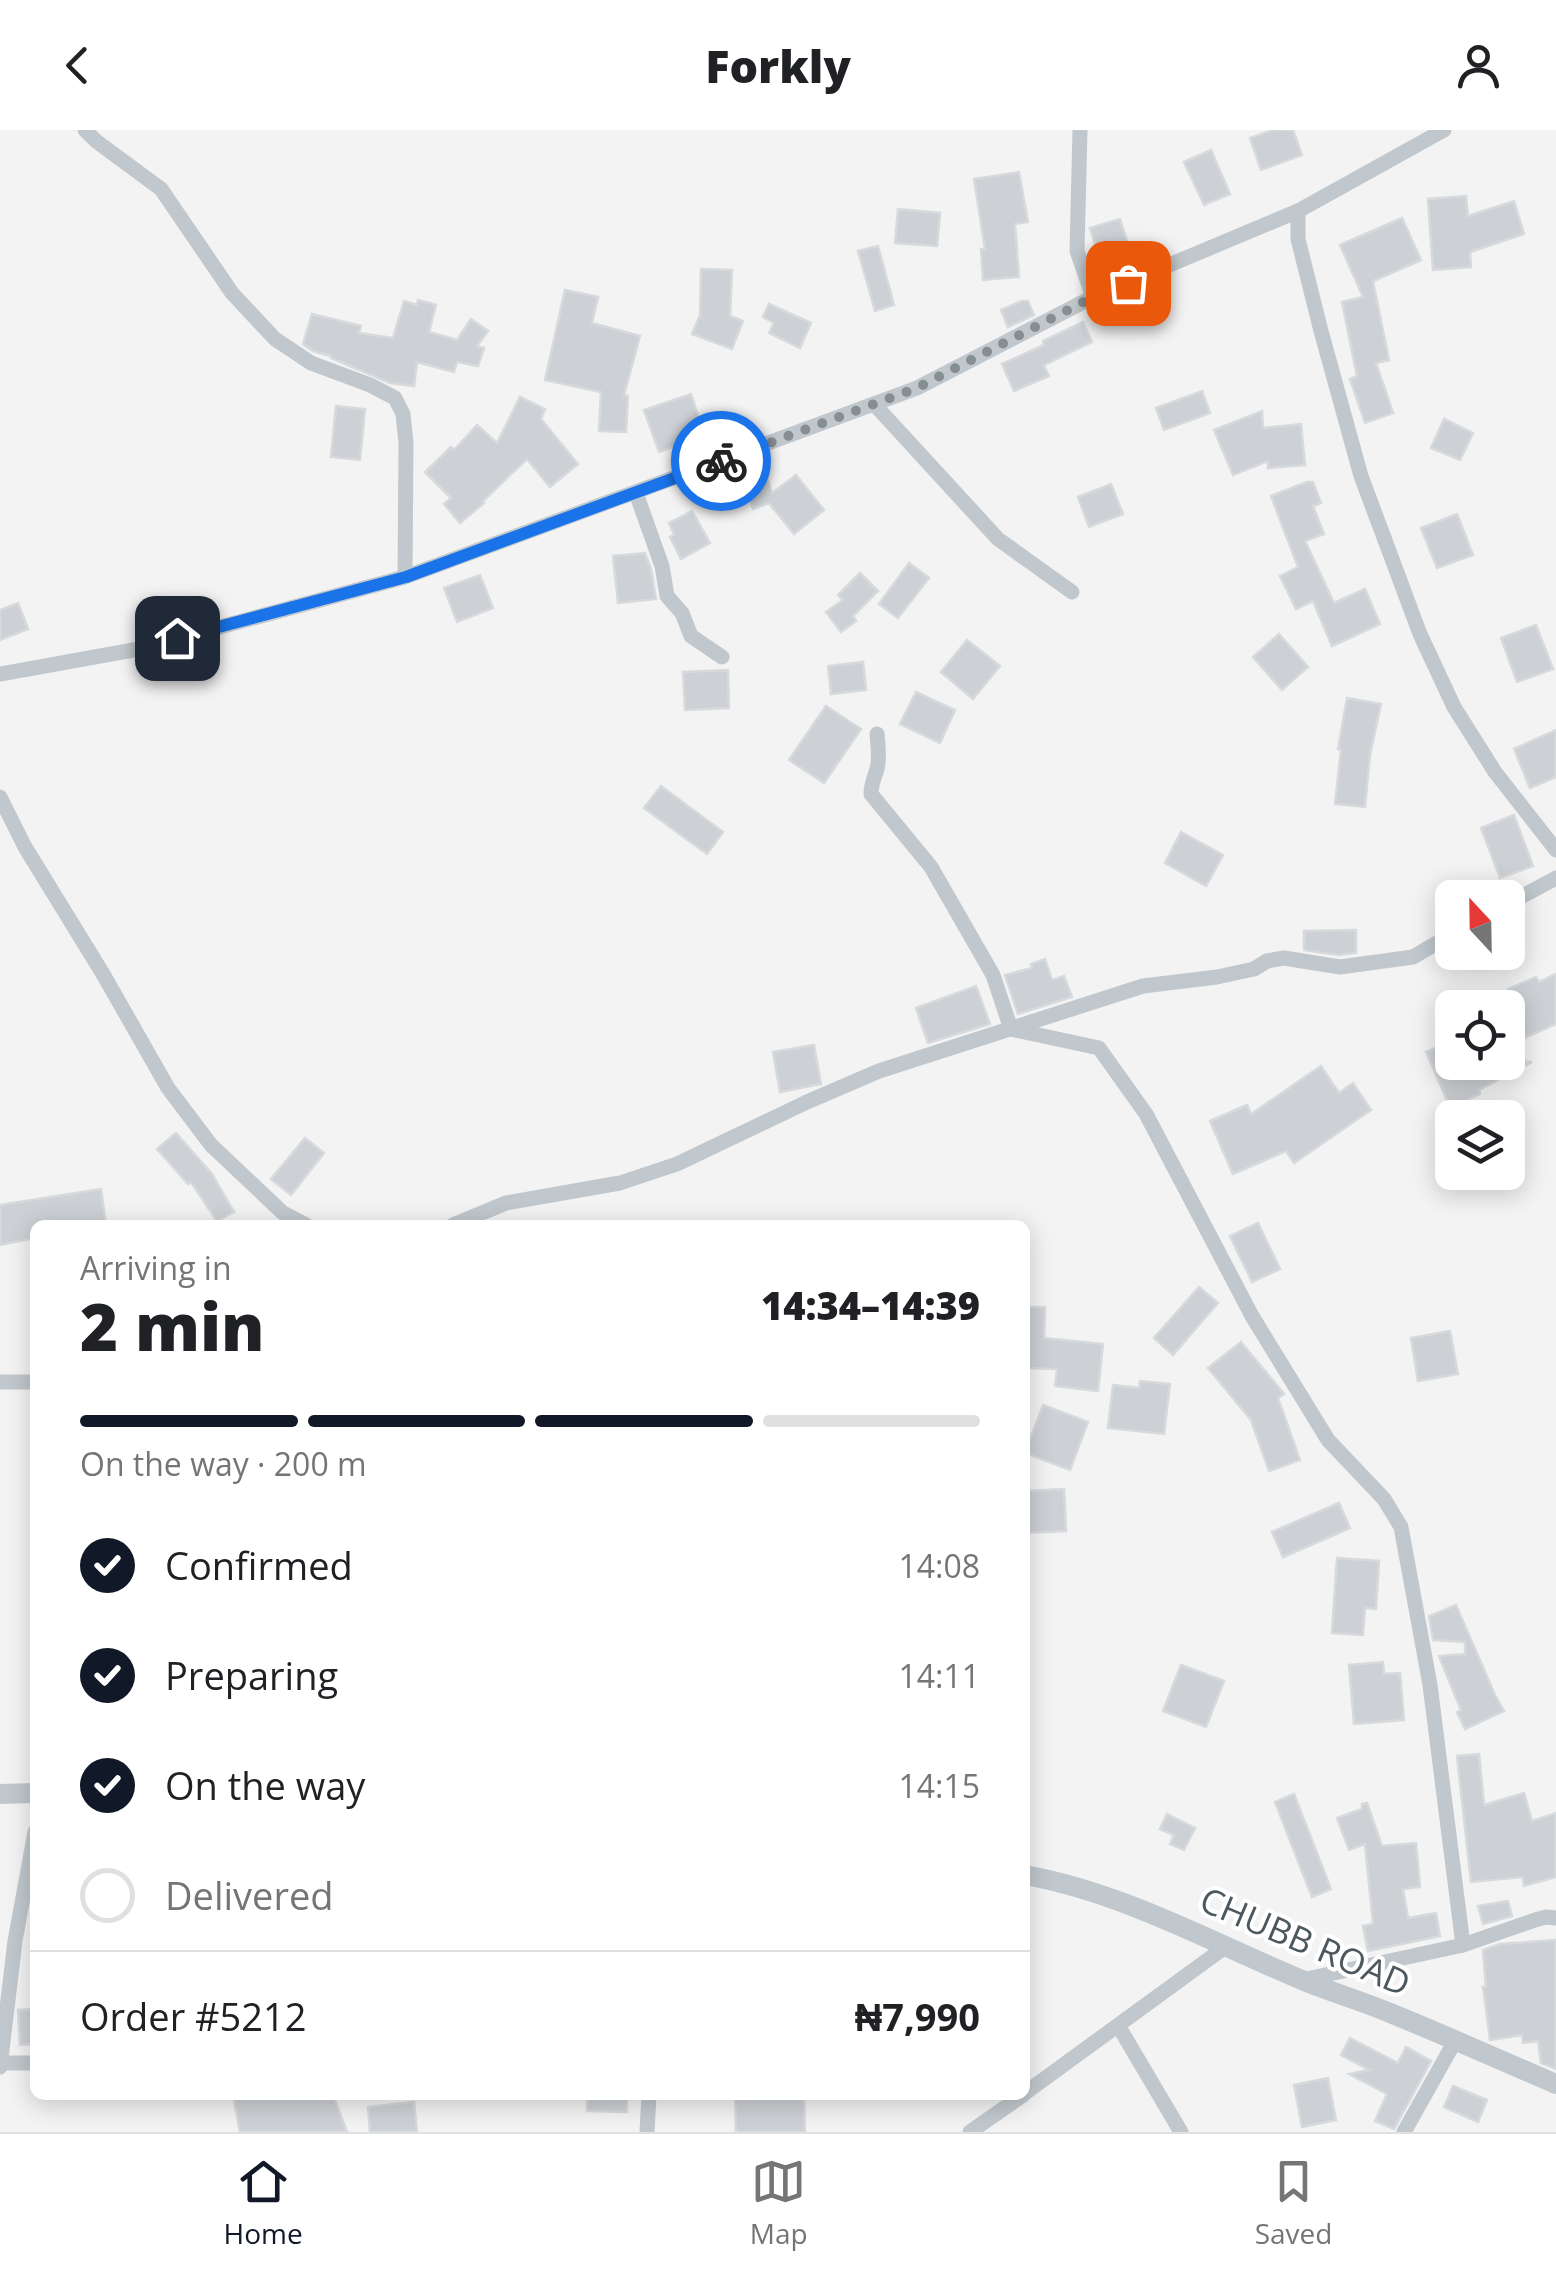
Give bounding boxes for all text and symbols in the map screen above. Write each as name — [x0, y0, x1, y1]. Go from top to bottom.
text: Forkly — [705, 35, 851, 96]
icon: back — [50, 38, 105, 93]
icon: person — [1451, 38, 1506, 93]
pin — [1086, 241, 1171, 326]
icon: bag — [1101, 256, 1156, 311]
courier — [671, 411, 771, 511]
icon: bike — [694, 434, 749, 489]
pin — [135, 596, 220, 681]
icon: home — [150, 611, 205, 666]
north arrow — [1435, 880, 1525, 970]
map controls — [1435, 880, 1525, 1190]
button: locate — [1435, 990, 1525, 1080]
button: layers — [1435, 1100, 1525, 1190]
text: Arriving in — [80, 1246, 232, 1289]
text: 14:34–14:39 — [761, 1279, 980, 1331]
text: 2 min — [80, 1282, 265, 1370]
text: On the way · 200 m — [80, 1442, 367, 1485]
icon: check — [80, 1538, 135, 1593]
text: Confirmed — [165, 1539, 353, 1591]
text: 14:08 — [898, 1544, 980, 1587]
icon: check — [80, 1648, 135, 1703]
text: Preparing — [165, 1649, 338, 1701]
text: 14:11 — [898, 1654, 980, 1697]
icon: check — [80, 1758, 135, 1813]
text: On the way — [165, 1759, 365, 1811]
text: 14:15 — [898, 1764, 980, 1807]
text: Delivered — [165, 1869, 334, 1921]
street label: CHUBB ROAD — [1193, 1875, 1418, 2006]
text: Order #5212 — [80, 1990, 307, 2042]
text: ₦7,990 — [855, 1990, 980, 2042]
tab: Home — [224, 2154, 303, 2252]
tab: Map — [750, 2154, 808, 2252]
tab: Saved — [1255, 2154, 1332, 2252]

